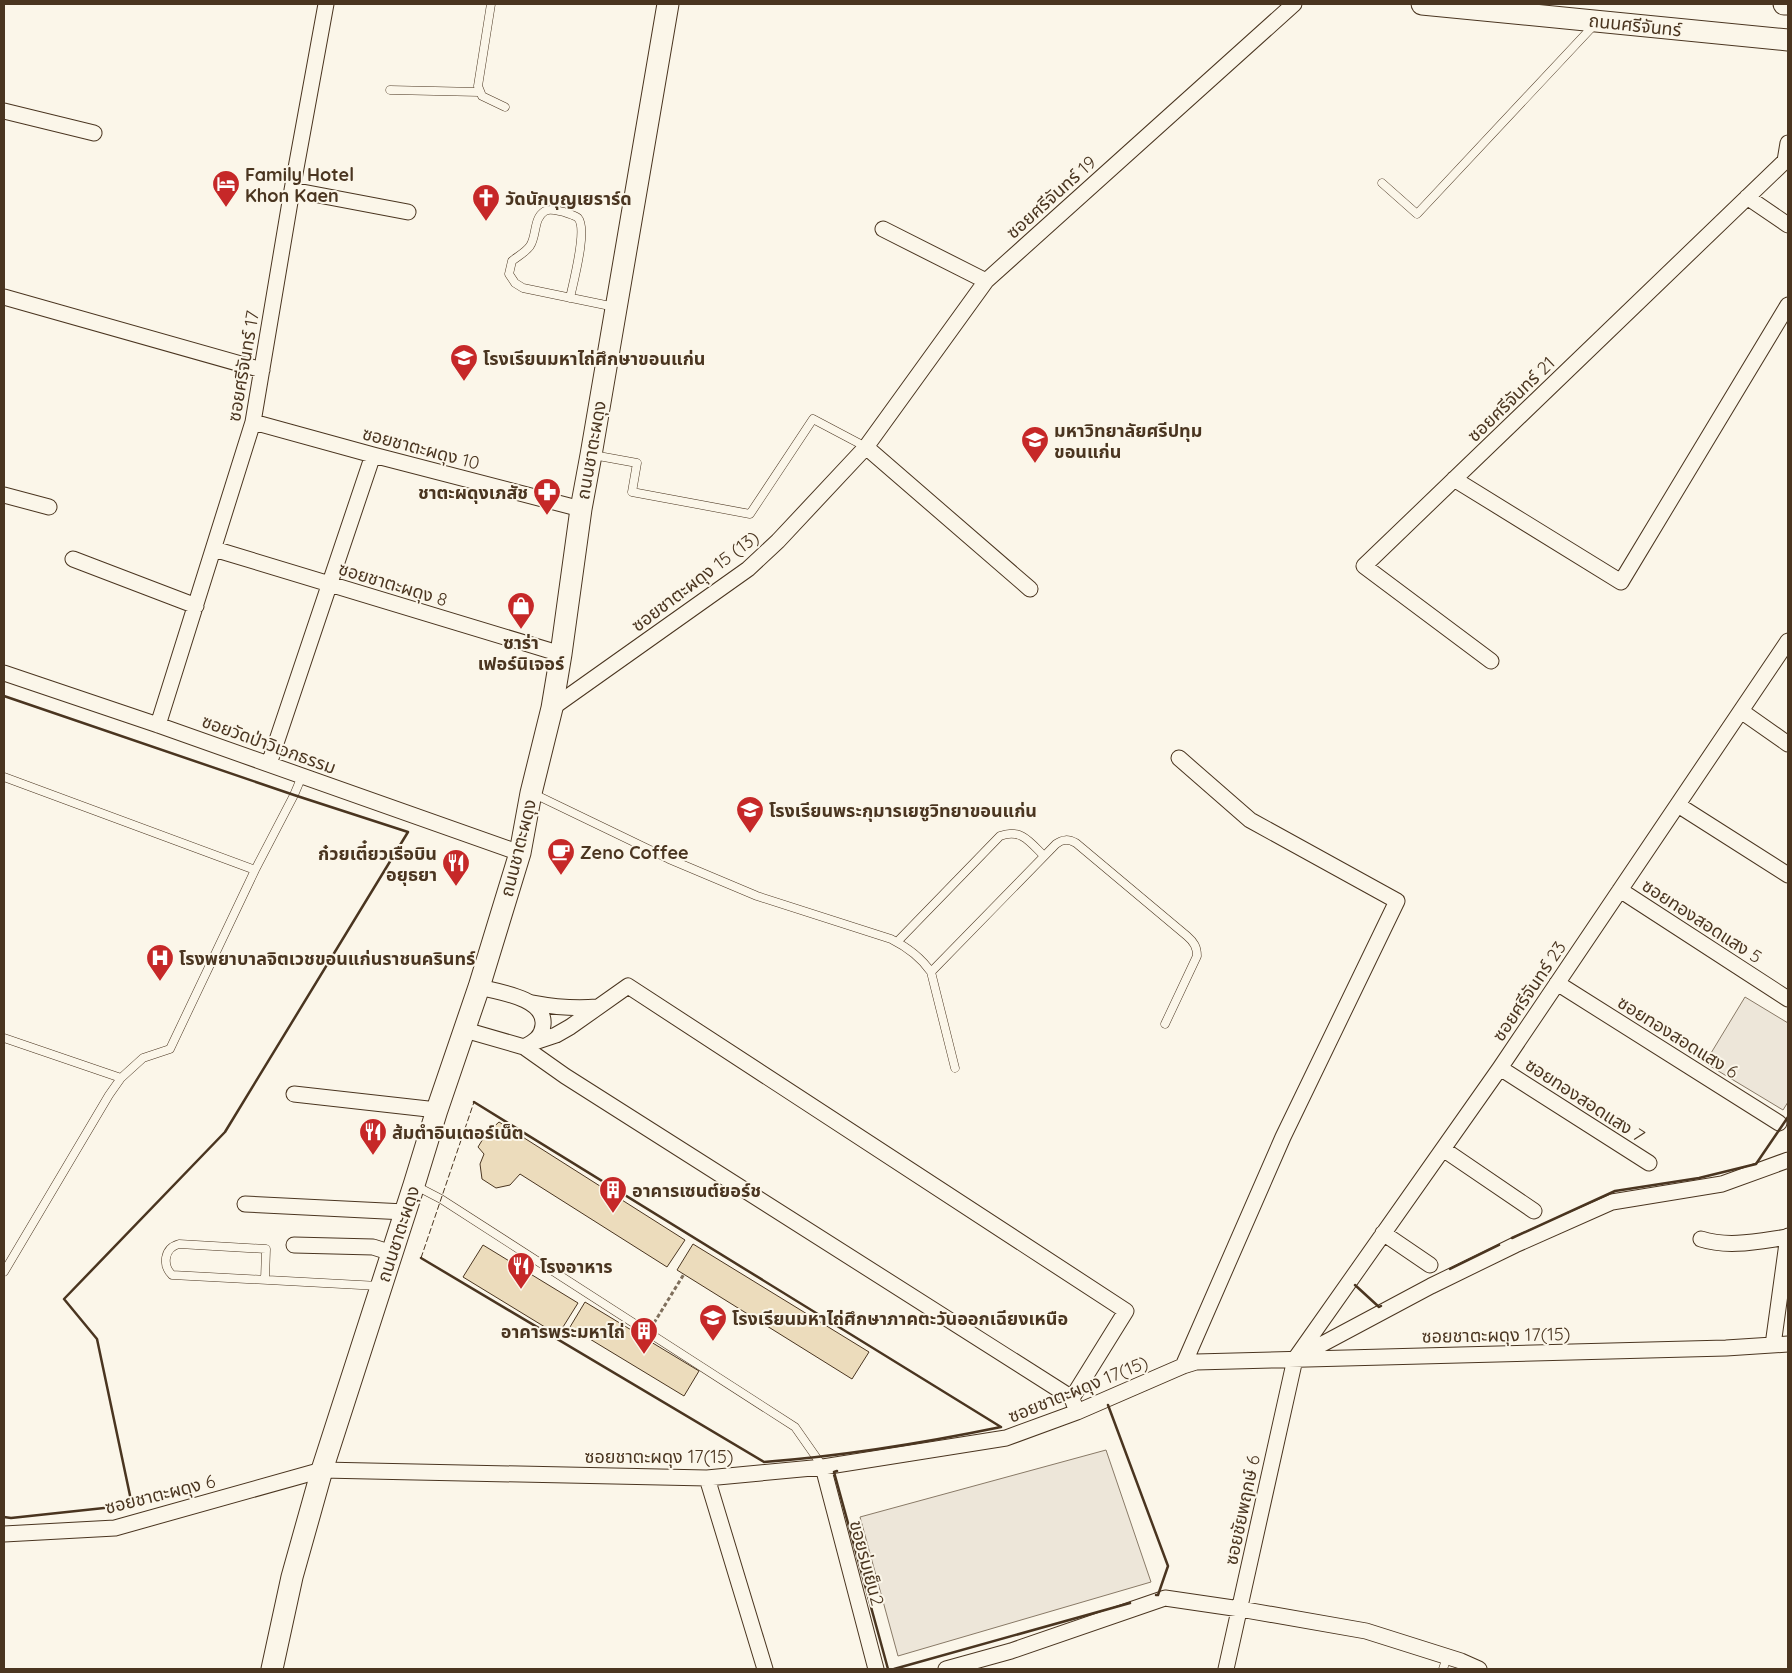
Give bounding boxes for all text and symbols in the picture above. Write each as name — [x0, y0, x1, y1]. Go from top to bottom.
street label: ถนนศรีจันทร์ — [1587, 9, 1683, 41]
street label: ซอยศรีจันทร์ 19 — [1001, 151, 1101, 243]
place label: Family Hotel Khon Kaen — [245, 163, 354, 207]
hotel icon: Family Hotel Khon Kaen — [211, 169, 241, 208]
church icon: วัดนักบุญเยราร์ด — [471, 183, 501, 222]
place label: วัดนักบุญเยราร์ด — [505, 187, 632, 210]
street label: ซอยศรีจันทร์ 17 — [222, 309, 264, 423]
school or university icon: โรงเรียนมหาไถ่ศึกษาขอนแก่น — [449, 343, 479, 382]
place label: โรงเรียนมหาไถ่ศึกษาขอนแก่น — [483, 347, 706, 370]
street label: ซอยศรีจันทร์ 21 — [1462, 351, 1560, 447]
street label: ถนนชาตะผดุง — [571, 399, 611, 501]
place label: มหาวิทยาลัยศรีปทุม ขอนแก่น — [1054, 419, 1202, 463]
street label: ซอยชาตะผดุง 10 — [360, 421, 482, 475]
school or university icon: มหาวิทยาลัยศรีปทุม ขอนแก่น — [1020, 425, 1050, 464]
pharmacy icon: ชาตะผดุงเภสัช — [532, 477, 562, 516]
place label: ชาตะผดุงเภสัช — [418, 481, 528, 504]
street label: ซอยชาตะผดุง 15 (13) — [627, 525, 763, 637]
street label: ซอยชาตะผดุง 8 — [336, 557, 450, 611]
shop icon: ซาร่า เฟอร์นิเจอร์ — [506, 591, 536, 630]
place label: ซาร่า เฟอร์นิเจอร์ — [478, 631, 564, 675]
street label: ซอยวัดป่าวิเวกธรรม — [199, 709, 339, 779]
school or university icon: โรงเรียนพระกุมารเยซูวิทยาขอนแก่น — [735, 795, 765, 834]
street label: ถนนชาตะผดุง — [495, 797, 541, 899]
place label: โรงเรียนพระกุมารเยซูวิทยาขอนแก่น — [769, 799, 1037, 822]
cafe icon: Zeno Coffee — [546, 837, 576, 876]
place label: ก๋วยเตี๋ยวเรือบิน อยุธยา — [318, 840, 437, 886]
place label: Zeno Coffee — [580, 841, 689, 864]
restaurant icon: ก๋วยเตี๋ยวเรือบิน อยุธยา — [441, 848, 471, 887]
street label: ซอยทองสอดแสง 5 — [1638, 874, 1766, 968]
street label: ซอยศรีจันทร์ 23 — [1487, 937, 1571, 1045]
hospital icon: โรงพยาบาลจิตเวชขอนแก่นราชนครินทร์ — [145, 943, 175, 982]
place label: โรงพยาบาลจิตเวชขอนแก่นราชนครินทร์ — [179, 947, 476, 970]
street label: ซอยทองสอดแสง 6 — [1613, 991, 1743, 1084]
street label: ซอยทองสอดแสง 7 — [1521, 1053, 1649, 1147]
restaurant icon: ส้มตำอินเตอร์เน็ต — [358, 1117, 388, 1156]
place label: ส้มตำอินเตอร์เน็ต — [392, 1121, 524, 1144]
building icon: อาคารเซนต์ยอร์ช — [598, 1175, 628, 1214]
place label: อาคารเซนต์ยอร์ช — [632, 1179, 761, 1202]
street label: ถนนชาตะผดุง — [372, 1183, 424, 1285]
restaurant icon: โรงอาหาร — [506, 1251, 536, 1290]
place label: โรงอาหาร — [540, 1255, 613, 1278]
school or university icon: โรงเรียนมหาไถ่ศึกษาภาคตะวันออกเฉียงเหนือ — [698, 1303, 728, 1342]
place label: โรงเรียนมหาไถ่ศึกษาภาคตะวันออกเฉียงเหนือ — [732, 1307, 1068, 1330]
building icon: อาคารพระมหาไถ่ — [629, 1316, 659, 1355]
place label: อาคารพระมหาไถ่ — [501, 1320, 625, 1343]
street label: ซอยชาตะผดุง 17(15) — [1421, 1322, 1571, 1348]
street label: ซอยชาตะผดุง 17(15) — [1005, 1350, 1151, 1428]
street label: ซอยชาตะผดุง 17(15) — [585, 1445, 733, 1468]
street label: ซอยชัยพฤกษ์ 6 — [1219, 1453, 1265, 1567]
street label: ซอยชาตะผดุง 6 — [102, 1469, 218, 1519]
street label: ขอยร่มเย็น2 — [845, 1518, 889, 1608]

